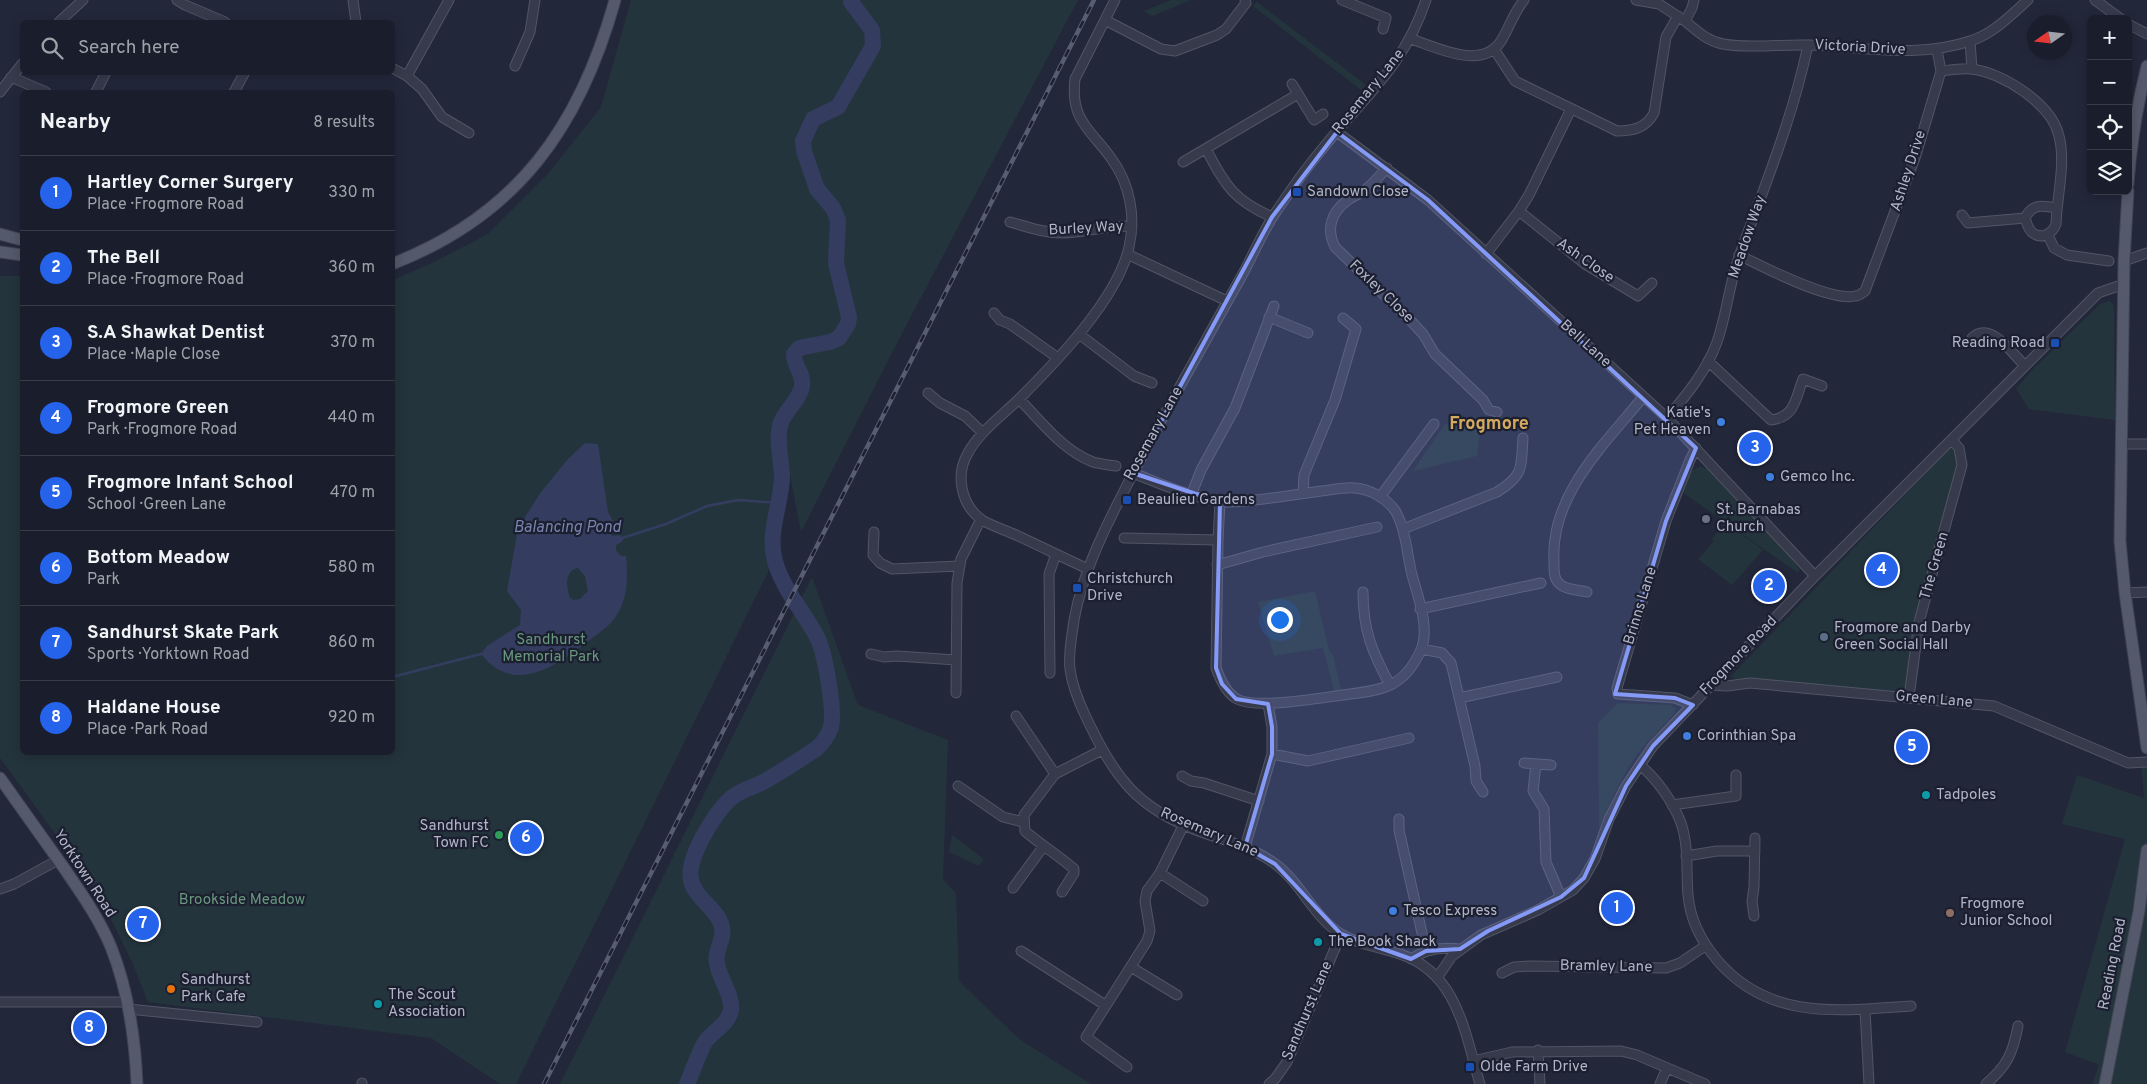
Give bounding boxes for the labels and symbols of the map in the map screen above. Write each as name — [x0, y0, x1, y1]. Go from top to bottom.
north arrow — [2027, 15, 2072, 60]
street label: Victoria Drive — [1814, 36, 1906, 60]
street label: Rosemary Lane — [1329, 45, 1409, 139]
street label: Ashley Drive — [1887, 128, 1931, 214]
place label: Sandown Close — [1307, 183, 1409, 202]
marker: Sandown Close — [1291, 186, 1303, 198]
street label: Meadow Way — [1725, 193, 1771, 281]
street label: Burley Way — [1048, 218, 1124, 240]
street label: Ash Close — [1553, 234, 1617, 288]
street label: Foxley Close — [1345, 256, 1417, 328]
street label: Bell Lane — [1555, 316, 1615, 372]
place label: Reading Road — [1952, 334, 2045, 353]
marker: Reading Road — [2049, 337, 2061, 349]
street label: Rosemary Lane — [1120, 384, 1188, 484]
place label: Katie's Pet Heaven — [1634, 404, 1711, 440]
district label: Frogmore — [1449, 413, 1529, 436]
marker: Katie's Pet Heaven — [1715, 416, 1727, 428]
pin: 3 — [1739, 429, 1771, 467]
place label: Gemco Inc. — [1780, 468, 1855, 487]
marker: Gemco Inc. — [1764, 471, 1776, 483]
place label: Beaulieu Gardens — [1137, 491, 1255, 510]
marker: Beaulieu Gardens — [1121, 494, 1133, 506]
place label: St. Barnabas Church — [1716, 501, 1801, 537]
marker: St. Barnabas Church — [1700, 513, 1712, 525]
water label: Balancing Pond — [513, 518, 622, 538]
street label: The Green — [1916, 530, 1954, 602]
pin: 4 — [1866, 551, 1898, 589]
street label: Brinns Lane — [1620, 565, 1662, 647]
pin: 2 — [1753, 567, 1785, 605]
place label: Christchurch Drive — [1087, 570, 1173, 606]
marker: Christchurch Drive — [1071, 582, 1083, 594]
your location — [1267, 607, 1293, 633]
street label: Frogmore Road — [1696, 612, 1782, 700]
place label: Frogmore and Darby Green Social Hall — [1834, 619, 1971, 655]
park label: Sandhurst Memorial Park — [502, 631, 600, 667]
marker: Frogmore and Darby Green Social Hall — [1818, 631, 1830, 643]
street label: Green Lane — [1895, 687, 1973, 713]
place label: Corinthian Spa — [1697, 727, 1796, 746]
pin: 5 — [1896, 728, 1928, 766]
marker: Corinthian Spa — [1681, 730, 1693, 742]
place label: Tadpoles — [1936, 786, 1996, 805]
marker: Tadpoles — [1920, 789, 1932, 801]
street label: Rosemary Lane — [1157, 804, 1261, 862]
place label: Sandhurst Town FC — [420, 817, 489, 853]
pin: 6 — [510, 819, 542, 857]
street label: Yorktown Road — [48, 826, 120, 922]
marker: Sandhurst Town FC — [493, 829, 505, 841]
pin: 1 — [1601, 889, 1633, 927]
park label: Brookside Meadow — [179, 891, 305, 910]
place label: Frogmore Junior School — [1960, 895, 2052, 931]
place label: Tesco Express — [1403, 902, 1497, 921]
pin: 7 — [127, 905, 159, 943]
marker: Tesco Express — [1387, 905, 1399, 917]
marker: Frogmore Junior School — [1944, 907, 1956, 919]
street label: Reading Road — [2095, 916, 2131, 1012]
place label: The Book Shack — [1328, 933, 1437, 952]
marker: The Book Shack — [1312, 936, 1324, 948]
street label: Bramley Lane — [1560, 957, 1652, 977]
street label: Sandhurst Lane — [1279, 958, 1337, 1064]
place label: Sandhurst Park Cafe — [181, 971, 250, 1007]
marker: Sandhurst Park Cafe — [165, 983, 177, 995]
place label: The Scout Association — [388, 986, 466, 1022]
marker: The Scout Association — [372, 998, 384, 1010]
pin: 8 — [73, 1009, 105, 1047]
place label: Olde Farm Drive — [1480, 1058, 1588, 1077]
marker: Olde Farm Drive — [1464, 1061, 1476, 1073]

